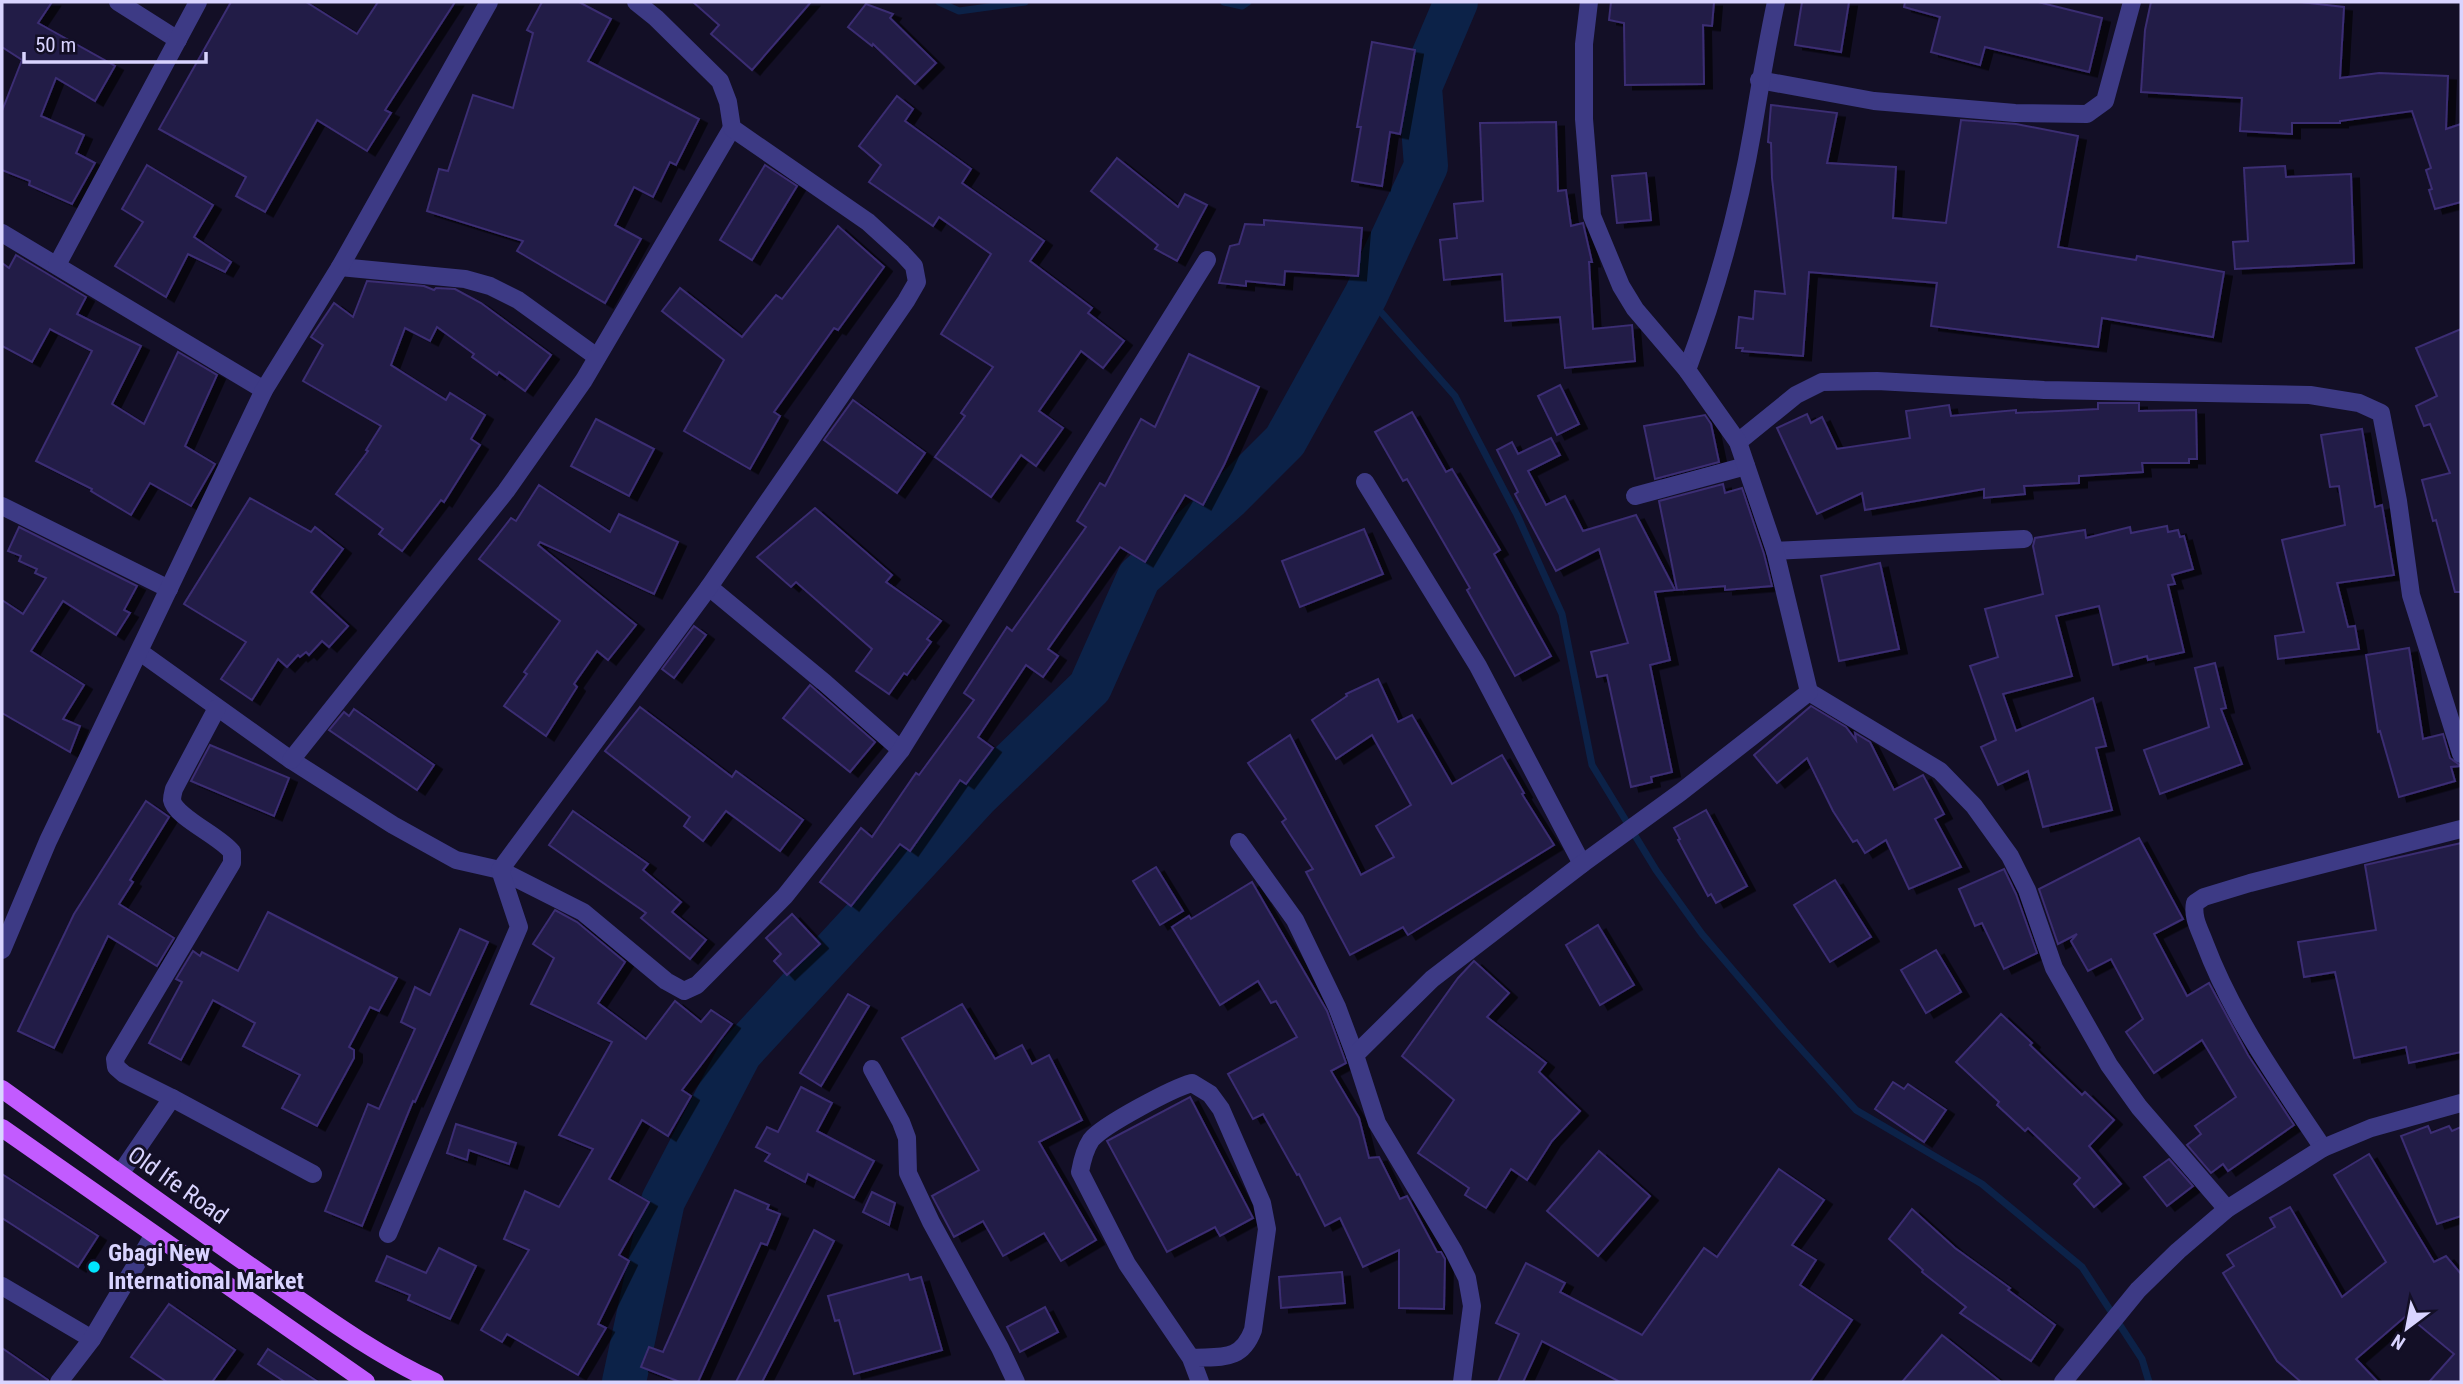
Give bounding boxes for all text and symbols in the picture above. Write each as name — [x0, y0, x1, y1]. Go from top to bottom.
scale bar — [24, 21, 206, 65]
text: 50 m — [35, 33, 76, 57]
street label: Old Ife Road — [123, 1140, 233, 1230]
place label: Gbagi New International Market — [108, 1239, 304, 1295]
marker: Gbagi New International Market — [86, 1259, 102, 1275]
north arrow — [2372, 1293, 2442, 1363]
text: N — [2387, 1329, 2409, 1355]

